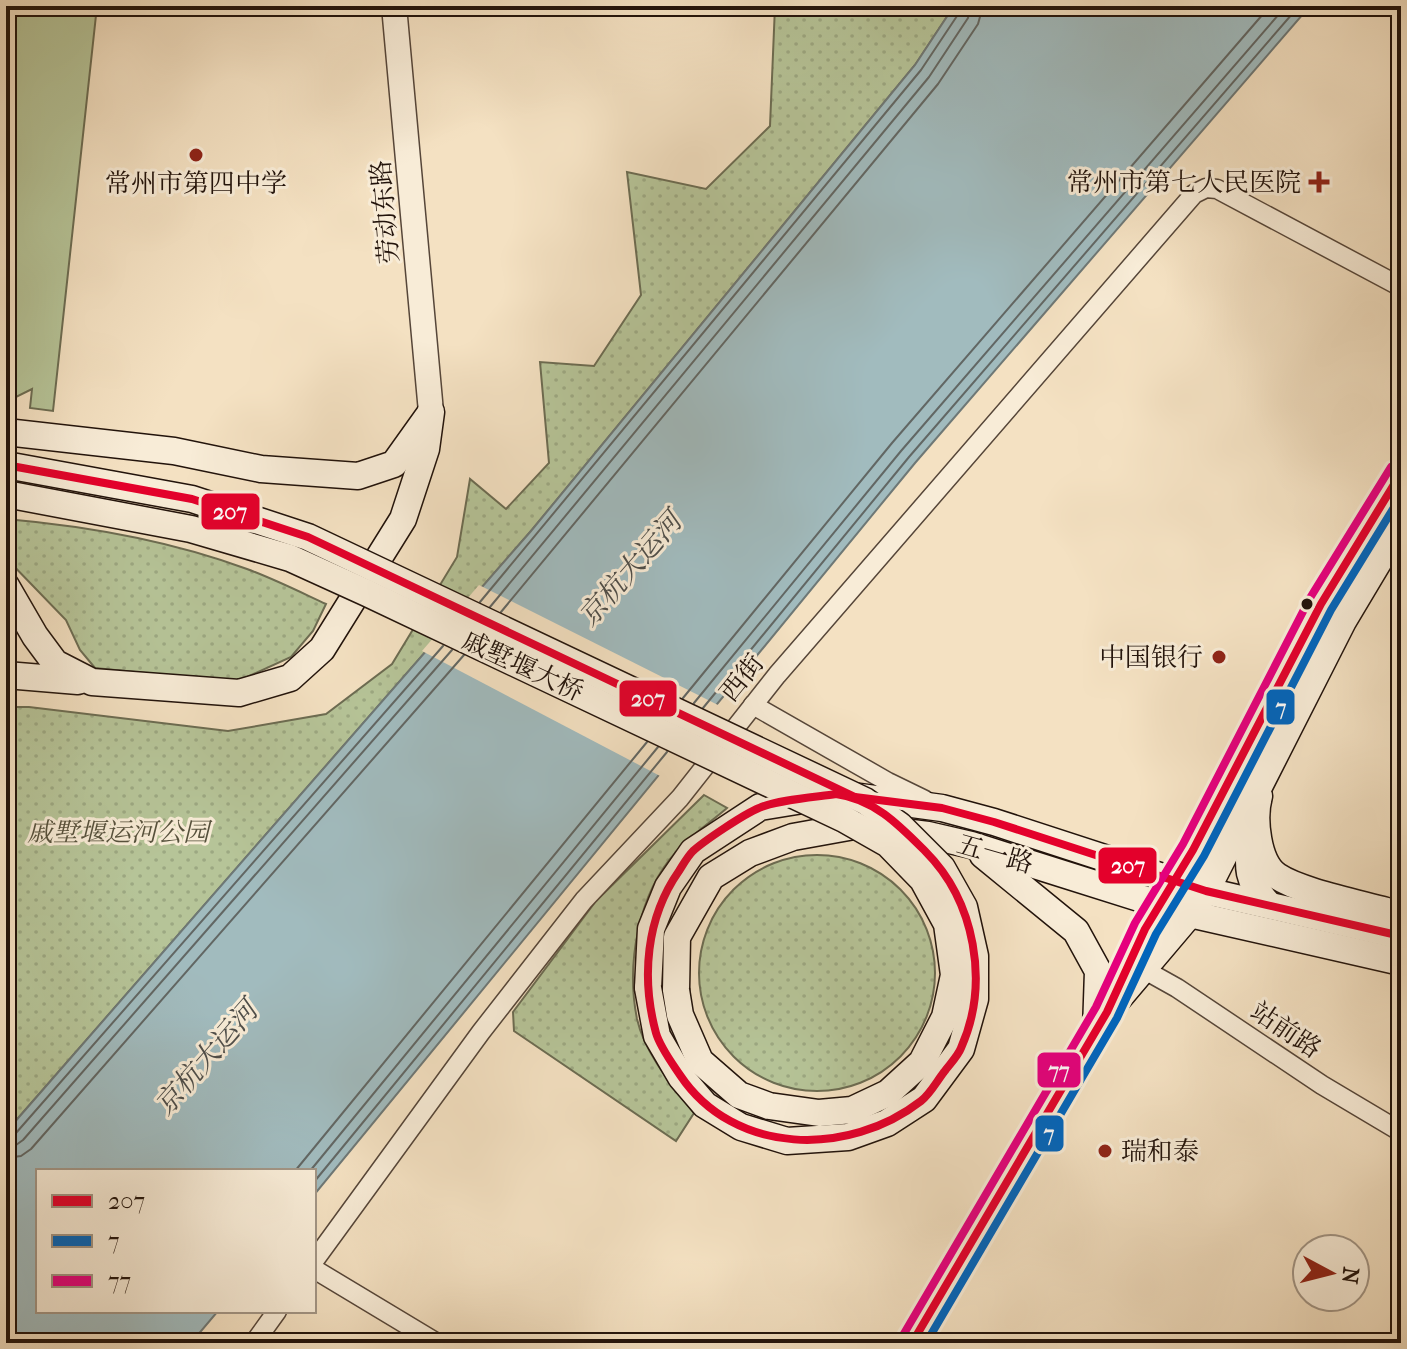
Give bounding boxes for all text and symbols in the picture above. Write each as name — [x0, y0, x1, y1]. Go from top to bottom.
marker: 常州市第四中学 — [187, 146, 205, 164]
street label: 劳动东路 — [365, 159, 405, 265]
place label: 常州市第七人民医院 — [1067, 167, 1301, 198]
place label: 常州市第四中学 — [105, 168, 287, 199]
marker: 常州市第七人民医院 — [1308, 171, 1330, 193]
line badge: 207 — [200, 492, 261, 531]
text: 207 — [213, 499, 247, 525]
water label: 京杭大运河 — [572, 502, 692, 633]
unlabelled marker — [1299, 596, 1315, 612]
street label: 戚墅堰大桥 — [458, 624, 588, 708]
place label: 中国银行 — [1099, 642, 1203, 673]
street label: 西街 — [714, 648, 770, 708]
marker: 中国银行 — [1210, 648, 1228, 666]
line badge: 207 — [618, 679, 678, 718]
text: 207 — [631, 686, 665, 712]
line badge: 7 — [1265, 688, 1296, 726]
text: 7 — [1275, 695, 1287, 721]
park label: 戚墅堰运河公园 — [27, 817, 213, 848]
street label: 五一路 — [953, 828, 1037, 880]
line badge: 207 — [1097, 846, 1158, 885]
text: 207 — [1111, 853, 1145, 879]
water label: 京杭大运河 — [148, 991, 268, 1122]
street label: 站前路 — [1245, 995, 1327, 1065]
line badge: 77 — [1036, 1051, 1082, 1089]
text: 77 — [1047, 1058, 1070, 1084]
line badge: 7 — [1034, 1114, 1065, 1153]
text: 7 — [1043, 1121, 1055, 1147]
place label: 瑞和泰 — [1121, 1136, 1199, 1167]
marker: 瑞和泰 — [1096, 1142, 1114, 1160]
legend — [36, 1169, 316, 1313]
text: 207 — [108, 1187, 145, 1215]
text: 7 — [108, 1227, 120, 1255]
north arrow — [1291, 1233, 1371, 1313]
text: N — [1336, 1265, 1364, 1285]
text: 77 — [108, 1267, 131, 1295]

